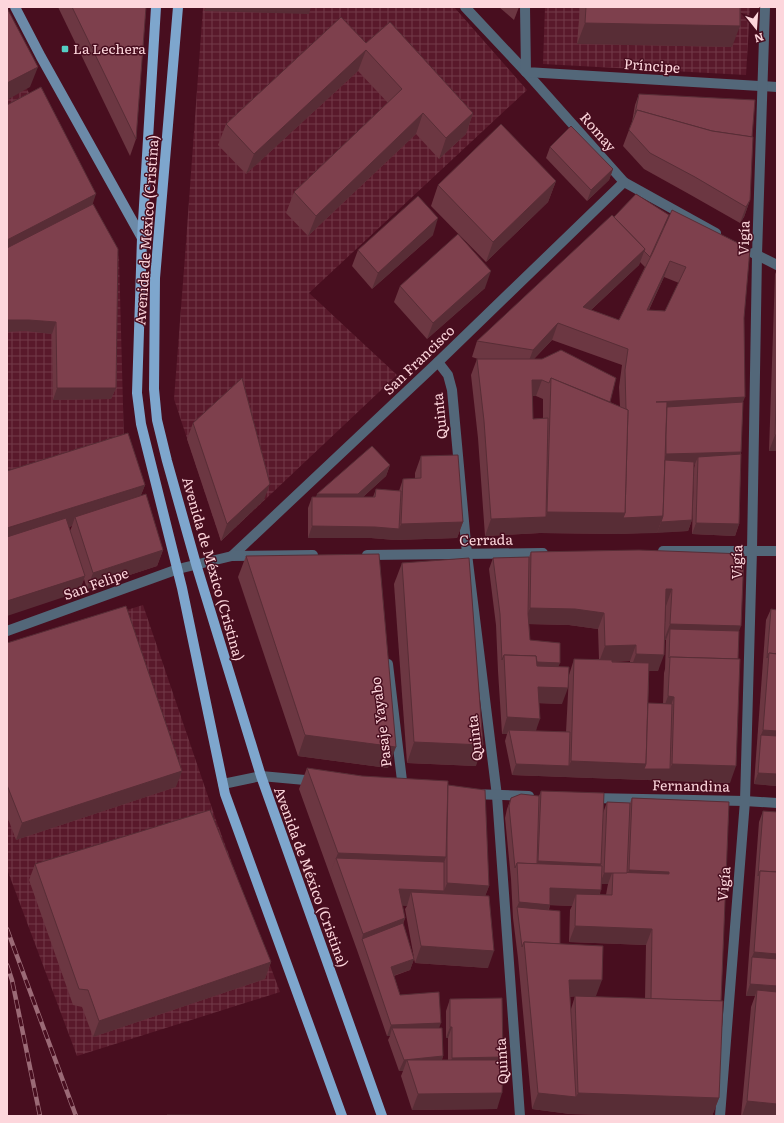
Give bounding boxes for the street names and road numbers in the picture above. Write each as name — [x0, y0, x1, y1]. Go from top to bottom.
street label: Príncipe — [623, 53, 681, 77]
street label: Romay — [576, 107, 622, 156]
street label: Avenida de México (Cristina) — [129, 134, 163, 326]
street label: Vigía — [732, 220, 754, 256]
street label: San Francisco — [378, 320, 458, 399]
street label: Quinta — [427, 392, 451, 440]
street label: Avenida de México (Cristina) — [178, 474, 250, 663]
street label: Cerrada — [459, 529, 513, 549]
street label: Vigía — [726, 544, 746, 580]
street label: San Felipe — [60, 562, 131, 604]
street label: Pasaje Yayabo — [365, 676, 395, 768]
street label: Quinta — [461, 714, 487, 762]
street label: Fernandina — [652, 774, 730, 796]
street label: Avenida de México (Cristina) — [270, 784, 354, 970]
street label: Vigía — [712, 865, 735, 902]
street label: Quinta — [489, 1037, 513, 1085]

